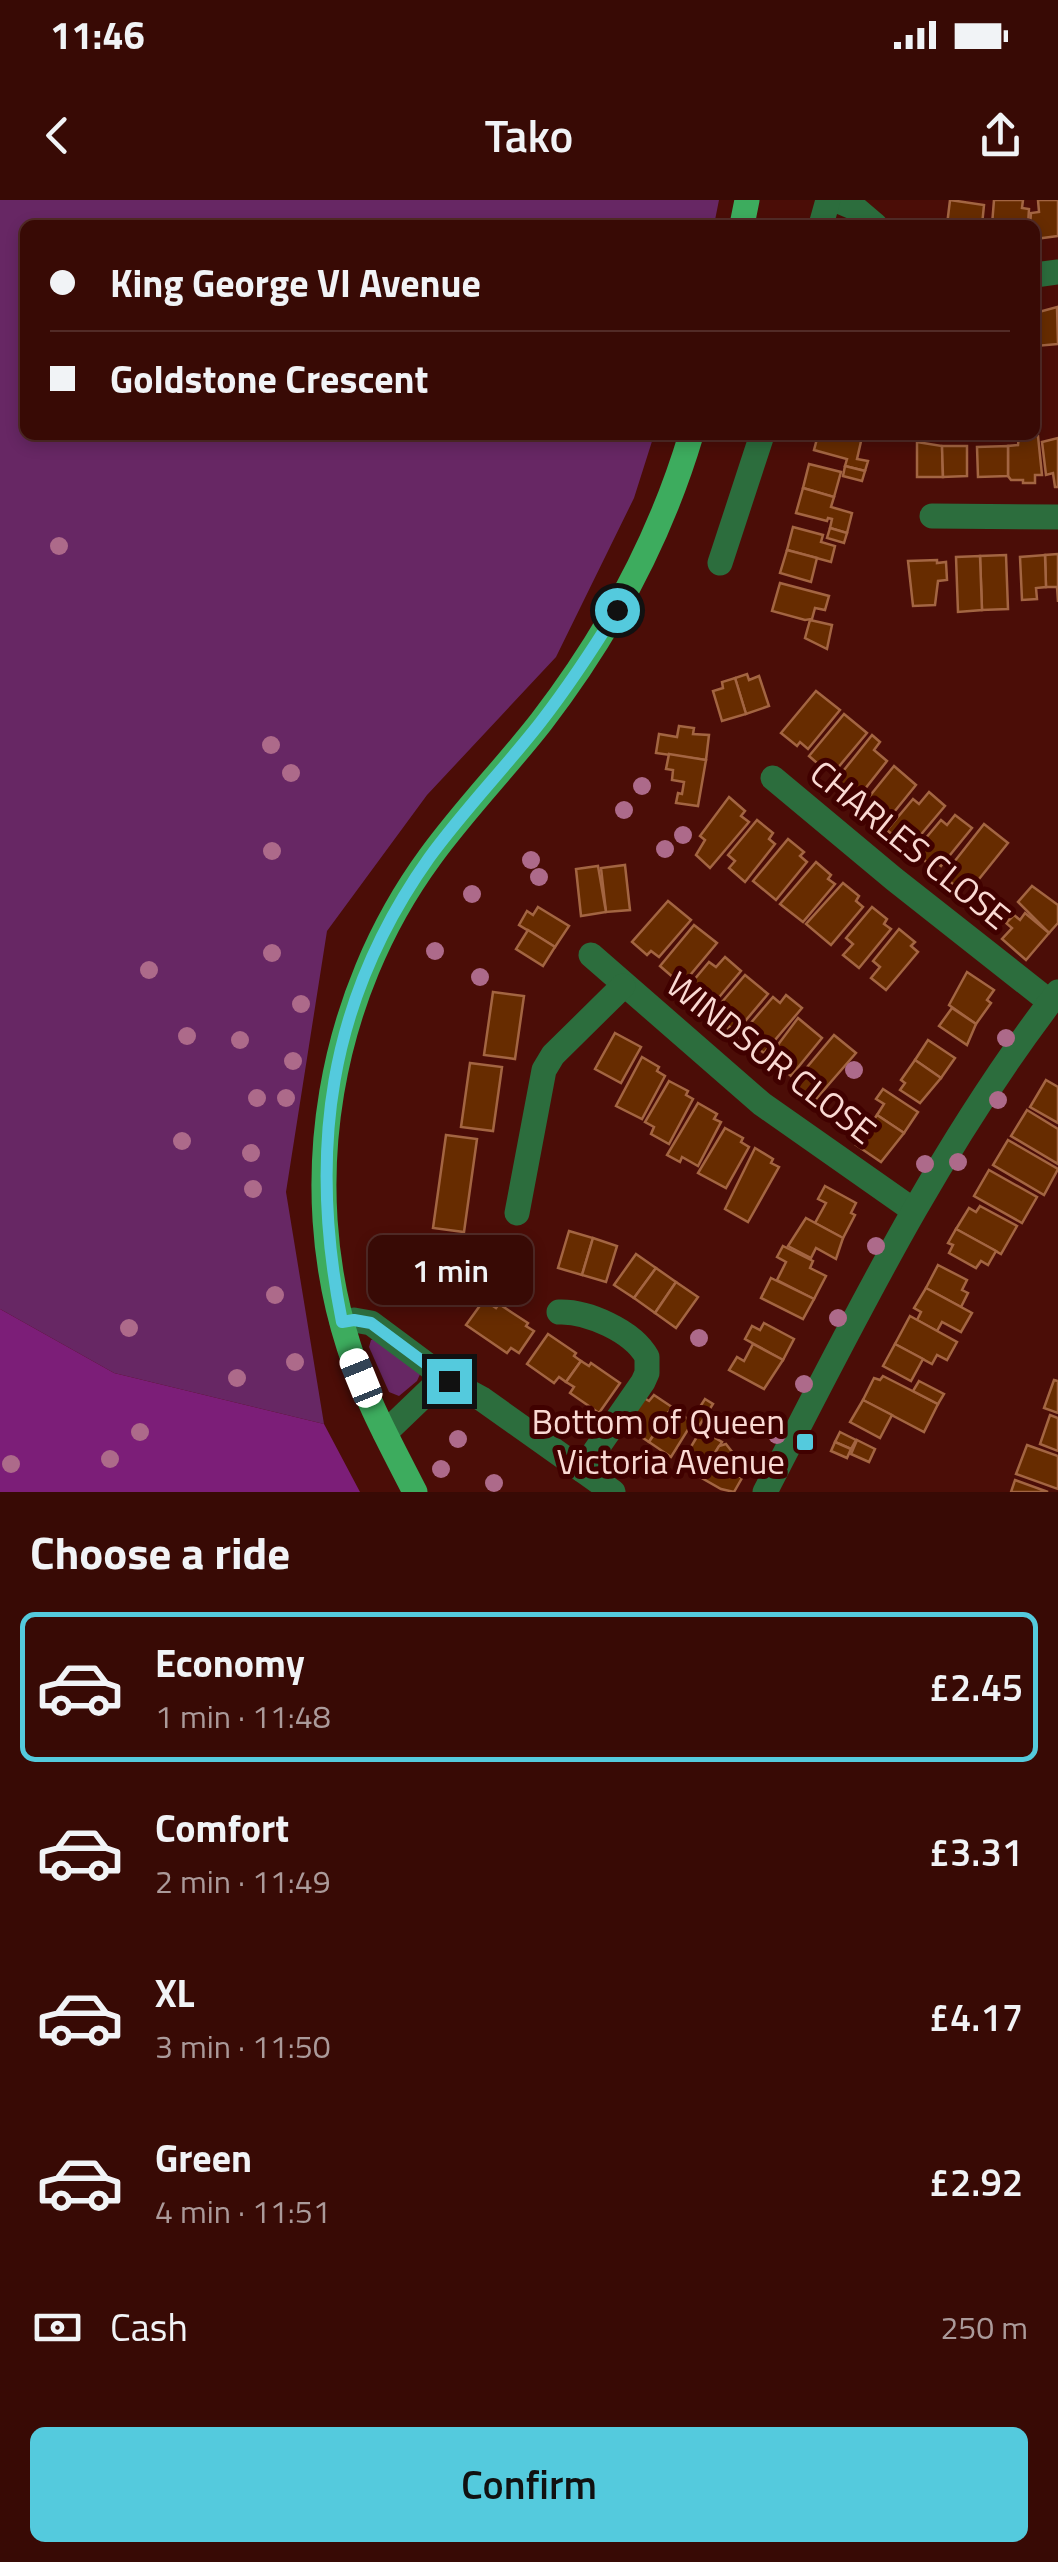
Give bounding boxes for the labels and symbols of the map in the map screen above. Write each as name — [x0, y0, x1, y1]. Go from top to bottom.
route start — [595, 588, 640, 633]
street label: CHARLES CLOSE — [799, 746, 1023, 942]
street label: WINDSOR CLOSE — [655, 958, 888, 1157]
callout: 1 min — [366, 1236, 532, 1306]
car — [336, 1345, 386, 1411]
route end — [427, 1359, 472, 1404]
place label: Bottom of Queen Victoria Avenue — [531, 1394, 785, 1488]
marker: Bottom of Queen Victoria Avenue — [794, 1431, 816, 1453]

